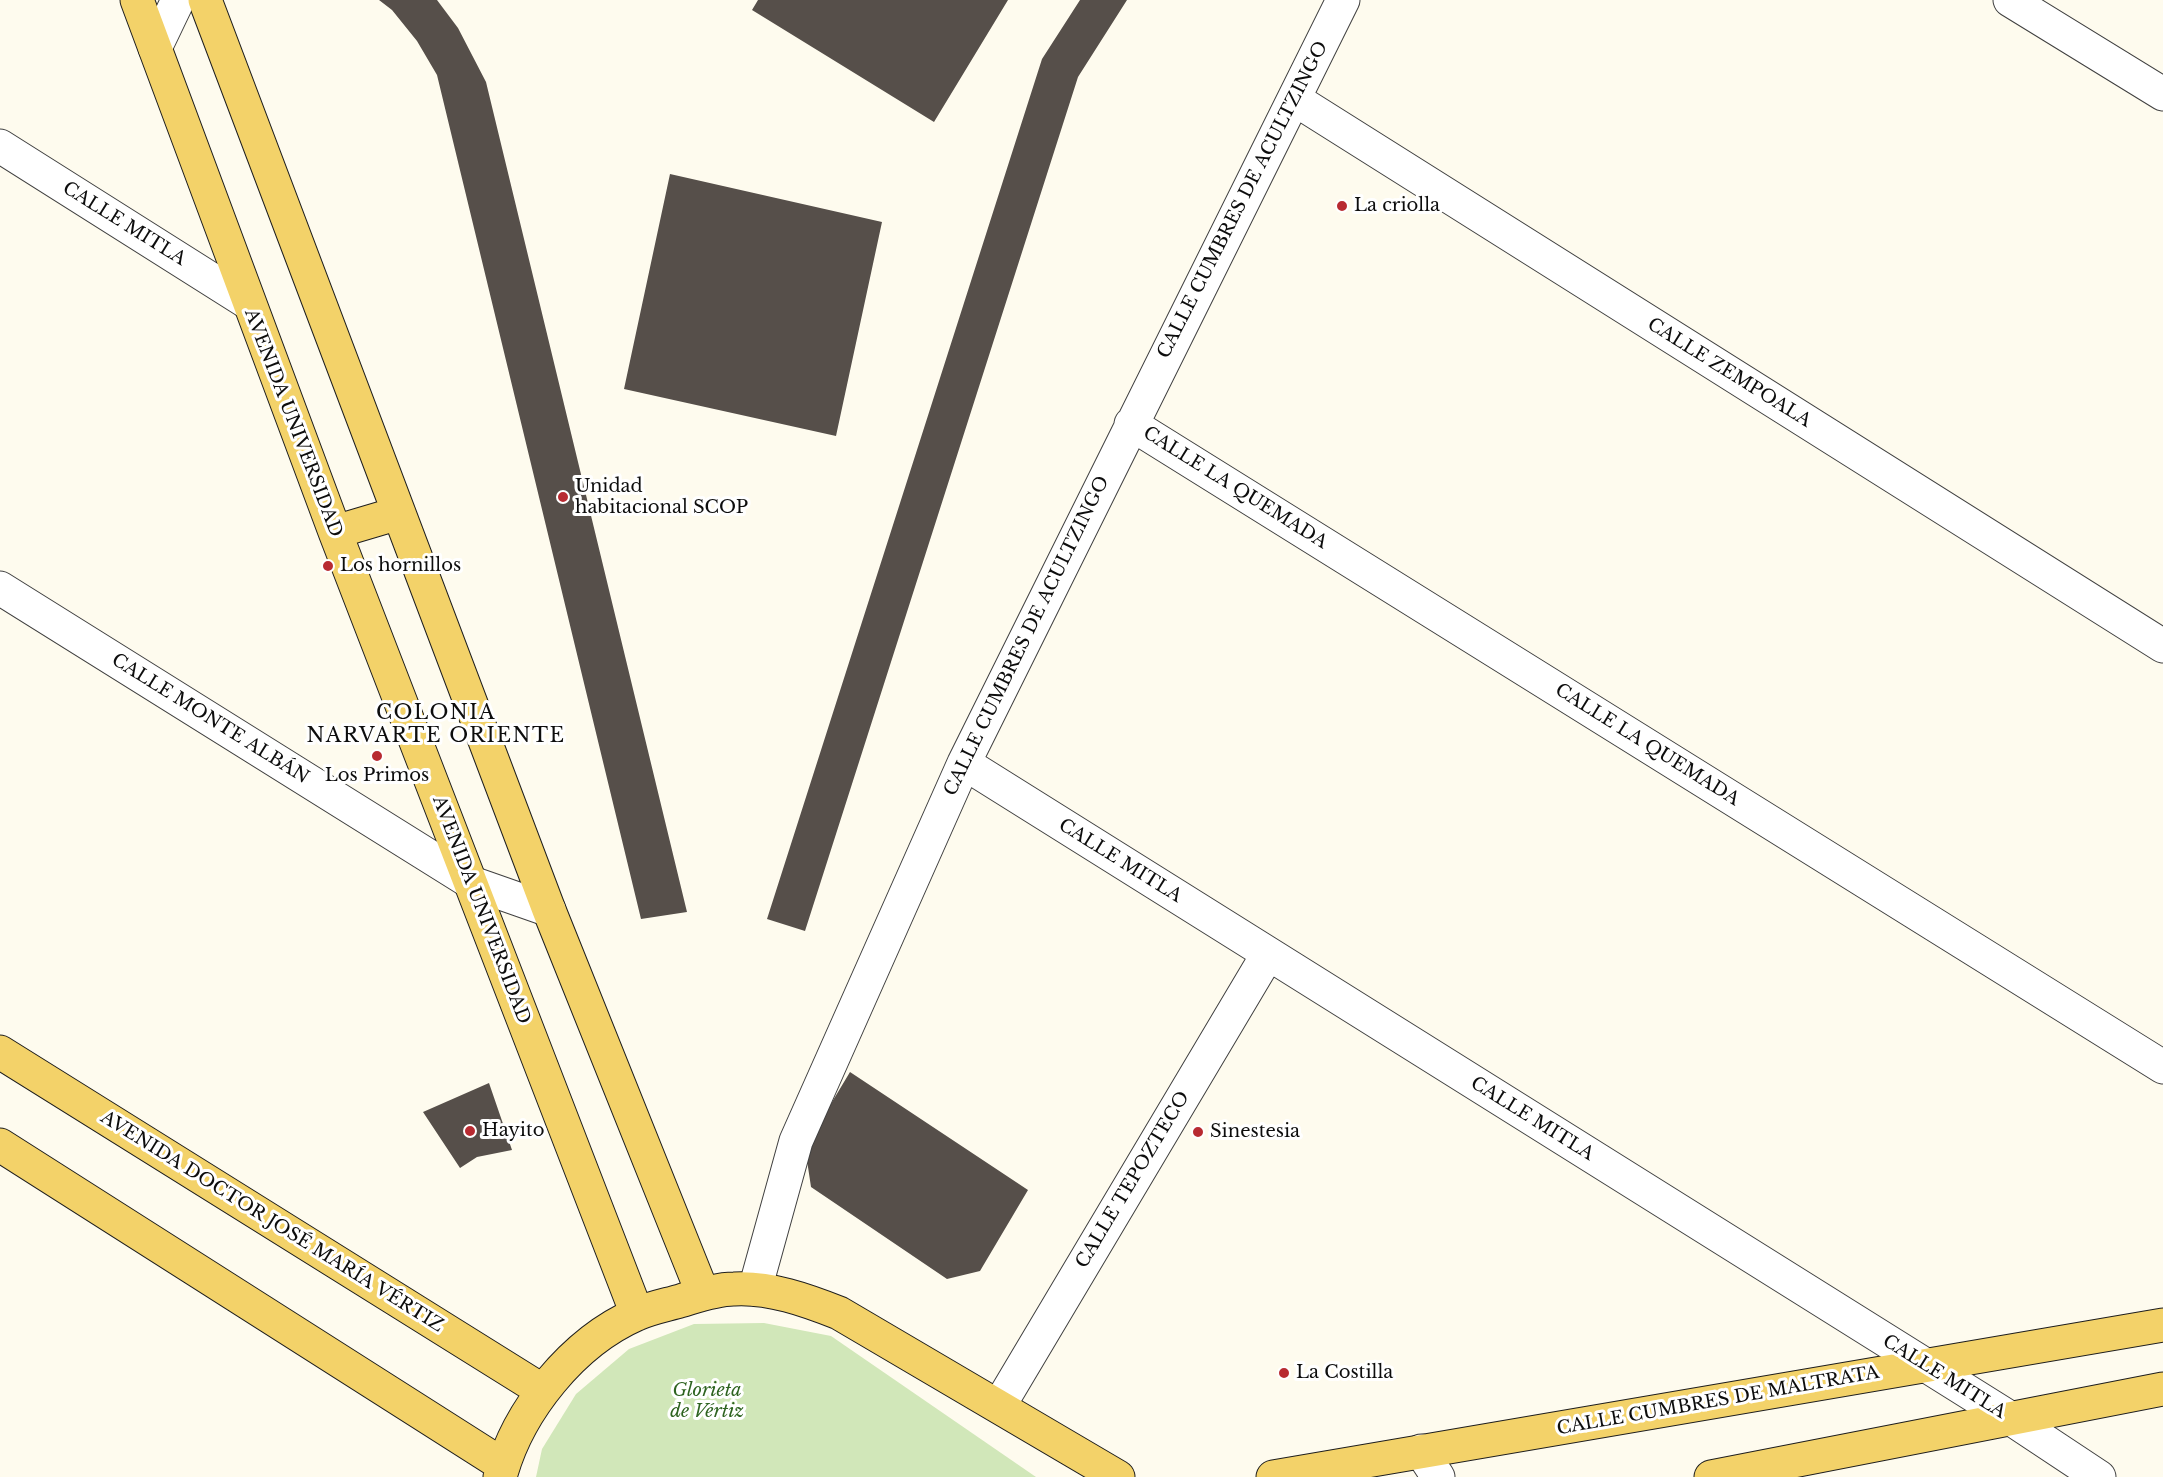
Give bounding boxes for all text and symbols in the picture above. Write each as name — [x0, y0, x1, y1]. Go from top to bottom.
street label: CALLE CUMBRES DE ACULTZINGO — [1153, 38, 1333, 362]
street label: CALLE MITLA — [58, 177, 190, 271]
place label: La criolla — [1354, 195, 1440, 217]
marker: La criolla — [1335, 199, 1349, 213]
street label: AVENIDA UNIVERSIDAD — [239, 306, 347, 540]
street label: CALLE ZEMPOALA — [1643, 314, 1815, 432]
street label: CALLE LA QUEMADA — [1139, 422, 1331, 554]
street label: CALLE CUMBRES DE ACULTZINGO — [940, 473, 1114, 799]
place label: Unidad habitacional SCOP — [575, 476, 748, 518]
marker: Unidad habitacional SCOP — [556, 490, 570, 504]
place label: Los hornillos — [340, 555, 461, 577]
marker: Los hornillos — [321, 559, 335, 573]
street label: CALLE MONTE ALBÁN — [107, 649, 313, 789]
street label: CALLE LA QUEMADA — [1551, 679, 1743, 811]
district label: COLONIA NARVARTE ORIENTE — [306, 701, 566, 748]
marker: Los Primos — [370, 749, 384, 763]
place label: Los Primos — [325, 765, 429, 787]
street label: AVENIDA UNIVERSIDAD — [427, 793, 535, 1027]
street label: CALLE MITLA — [1054, 814, 1186, 908]
street label: CALLE MITLA — [1466, 1072, 1598, 1166]
street label: CALLE TEPOZTECO — [1072, 1088, 1194, 1272]
street label: AVENIDA DOCTOR JOSÉ MARÍA VÉRTIZ — [96, 1107, 448, 1337]
place label: Hayito — [482, 1120, 544, 1142]
place label: Sinestesia — [1210, 1121, 1300, 1143]
marker: Hayito — [463, 1124, 477, 1138]
marker: Sinestesia — [1191, 1125, 1205, 1139]
street label: CALLE MITLA — [1878, 1330, 2010, 1424]
place label: La Costilla — [1296, 1362, 1393, 1384]
street label: CALLE CUMBRES DE MALTRATA — [1555, 1362, 1881, 1440]
marker: La Costilla — [1277, 1366, 1291, 1380]
park label: Glorieta de Vértiz — [670, 1380, 744, 1422]

